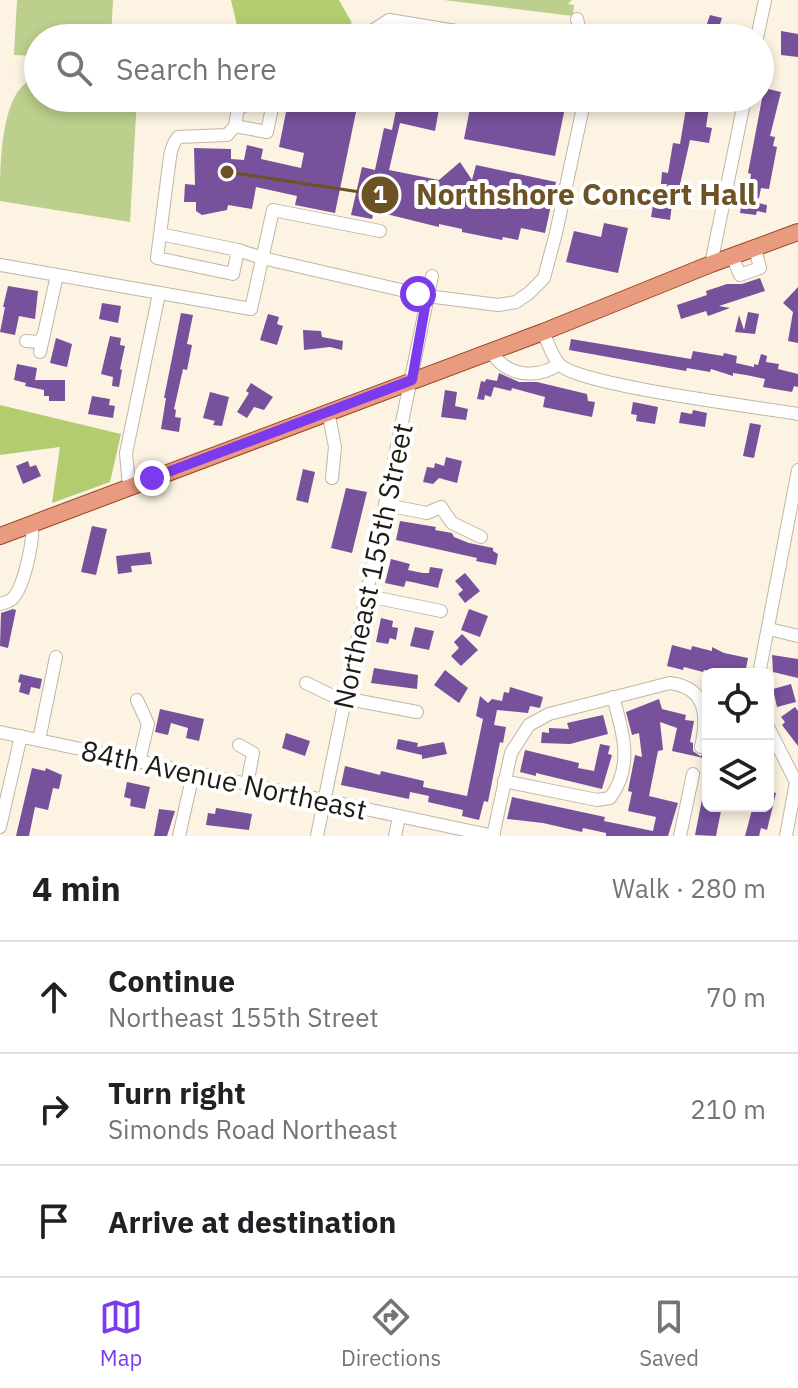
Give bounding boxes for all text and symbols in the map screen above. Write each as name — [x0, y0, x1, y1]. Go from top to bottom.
search box — [24, 24, 774, 112]
icon: search — [52, 46, 96, 90]
text: Search here — [116, 49, 277, 88]
callout: Northshore Concert Hall — [360, 168, 772, 222]
text: Northshore Concert Hall — [416, 174, 756, 213]
text: 1 — [373, 178, 387, 210]
route start — [400, 276, 436, 312]
street label: Northeast 155th Street — [324, 420, 421, 712]
route end — [134, 460, 170, 496]
map controls — [702, 668, 774, 812]
button: locate — [702, 668, 774, 740]
street label: 84th Avenue Northeast — [78, 731, 370, 828]
button: layers — [702, 740, 774, 812]
text: 4 min — [32, 866, 121, 910]
text: Walk · 280 m — [612, 871, 766, 905]
text: Continue — [108, 961, 235, 1000]
icon: ahead — [32, 975, 76, 1019]
text: 70 m — [706, 980, 766, 1014]
text: Northeast 155th Street — [108, 1000, 379, 1034]
text: Turn right — [108, 1073, 246, 1112]
icon: right — [32, 1087, 76, 1131]
text: 210 m — [690, 1092, 766, 1126]
text: Simonds Road Northeast — [108, 1112, 398, 1146]
icon: arrive — [32, 1199, 76, 1243]
text: Arrive at destination — [108, 1202, 396, 1241]
tab: Map — [99, 1295, 143, 1372]
tab: Directions — [341, 1295, 441, 1372]
tab: Saved — [639, 1295, 699, 1372]

